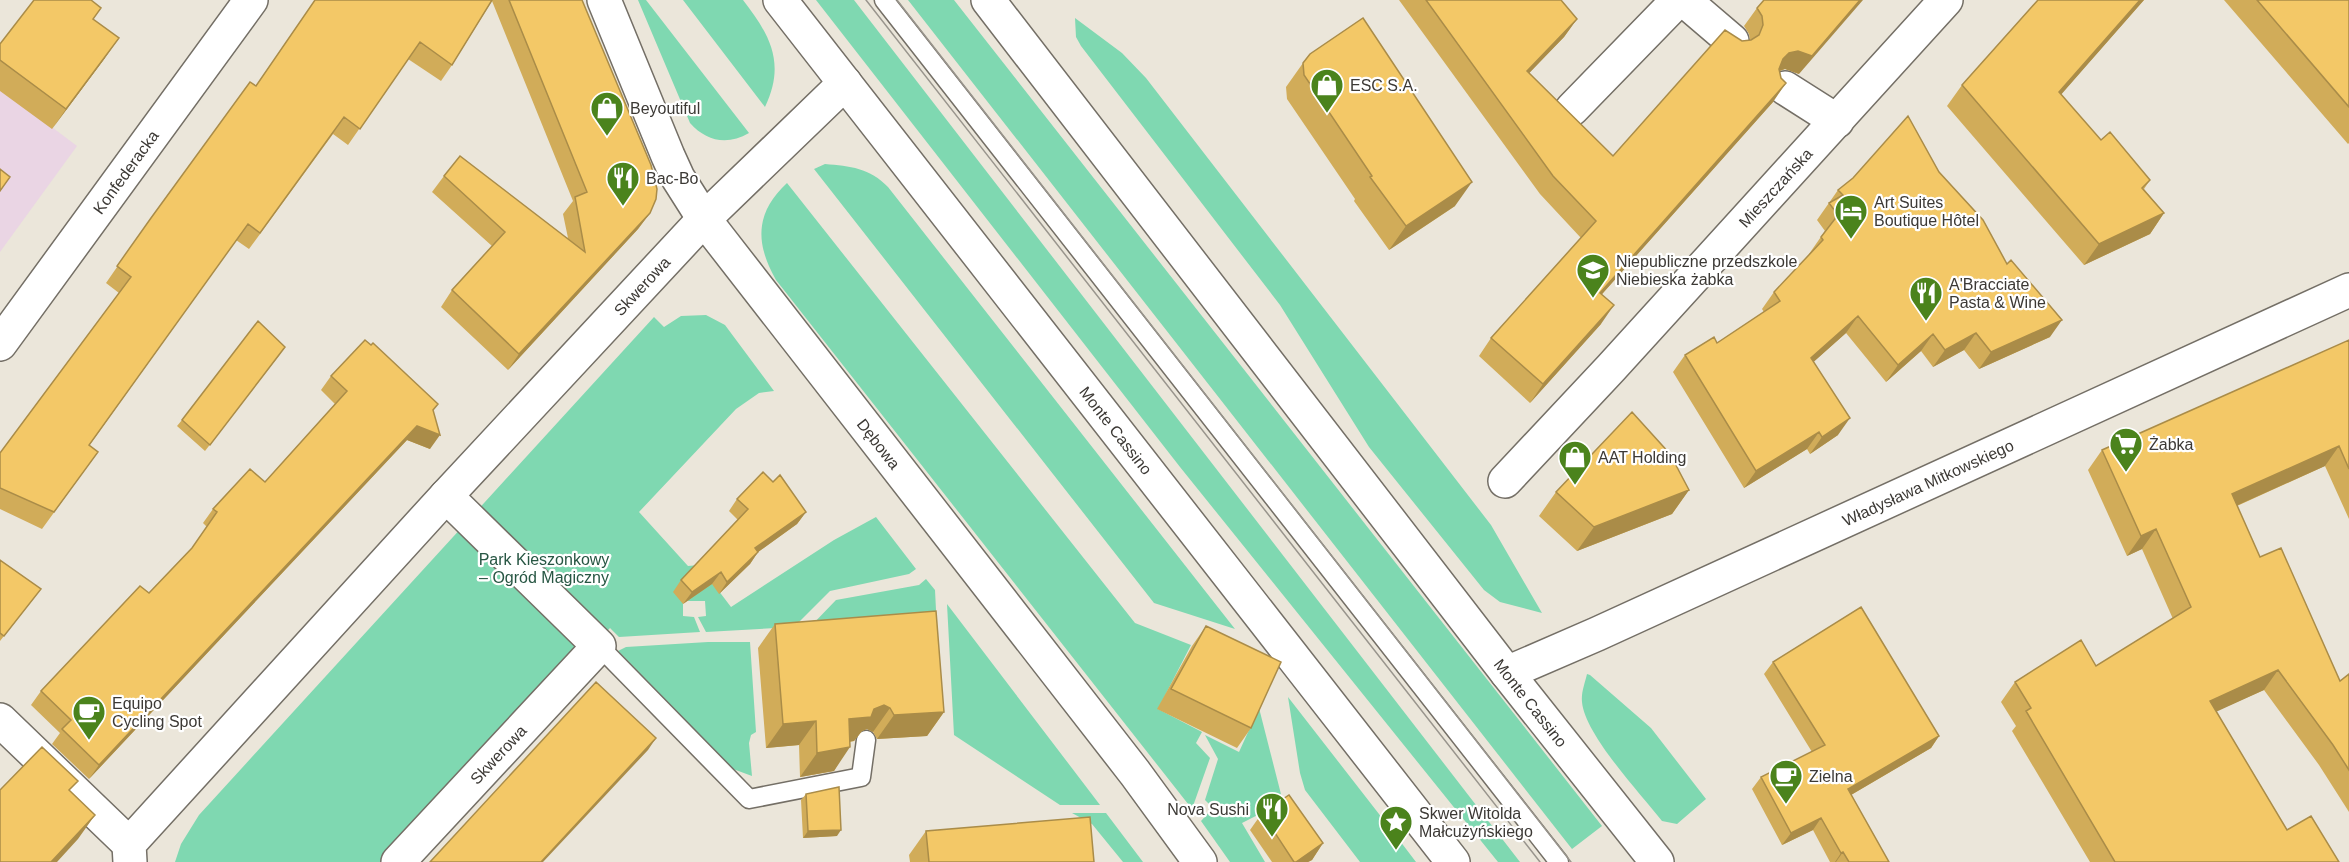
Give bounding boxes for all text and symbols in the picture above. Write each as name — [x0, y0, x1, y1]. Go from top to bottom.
shop icon: ESC S.A. — [1309, 67, 1345, 114]
place label: ESC S.A. — [1350, 77, 1418, 94]
shop icon: Beyoutiful — [589, 90, 625, 137]
place label: Beyoutiful — [630, 100, 700, 117]
street label: Konfederacka — [90, 127, 162, 217]
street label: Mieszczańska — [1736, 145, 1816, 231]
restaurant icon: Bac-Bo — [605, 160, 641, 207]
place label: Bac-Bo — [646, 170, 699, 187]
hotel icon: Art Suites Boutique Hôtel — [1833, 193, 1869, 240]
place label: Art Suites Boutique Hôtel — [1874, 194, 1979, 229]
school or university icon: Niepubliczne przedszkole Niebieska żabka — [1575, 252, 1611, 299]
street label: Skwerowa — [611, 253, 674, 319]
place label: Niepubliczne przedszkole Niebieska żabka — [1616, 253, 1798, 288]
restaurant icon: A'Bracciate Pasta & Wine — [1908, 275, 1944, 322]
place label: A'Bracciate Pasta & Wine — [1949, 276, 2046, 311]
street label: Monte Cassino — [1076, 383, 1155, 478]
street label: Dębowa — [854, 416, 903, 472]
supermarket icon: Żabka — [2108, 426, 2144, 473]
place label: Żabka — [2149, 435, 2194, 453]
street label: Władysława Mitkowskiego — [1840, 437, 2016, 529]
shop icon: AAT Holding — [1557, 439, 1593, 486]
place label: AAT Holding — [1598, 449, 1686, 466]
park label: Park Kieszonkowy – Ogród Magiczny — [479, 551, 609, 586]
street label: Monte Cassino — [1491, 656, 1570, 750]
cafe icon: Equipo Cycling Spot — [71, 694, 107, 741]
place label: Equipo Cycling Spot — [112, 695, 202, 730]
street label: Skwerowa — [467, 722, 530, 788]
cafe icon: Zielna — [1768, 758, 1804, 805]
place label: Zielna — [1809, 768, 1853, 785]
restaurant icon: Nova Sushi — [1254, 791, 1290, 838]
place label: Nova Sushi — [1167, 801, 1249, 818]
place icon: Skwer Witolda Małcużyńskiego — [1378, 804, 1414, 851]
place label: Skwer Witolda Małcużyńskiego — [1419, 805, 1533, 840]

